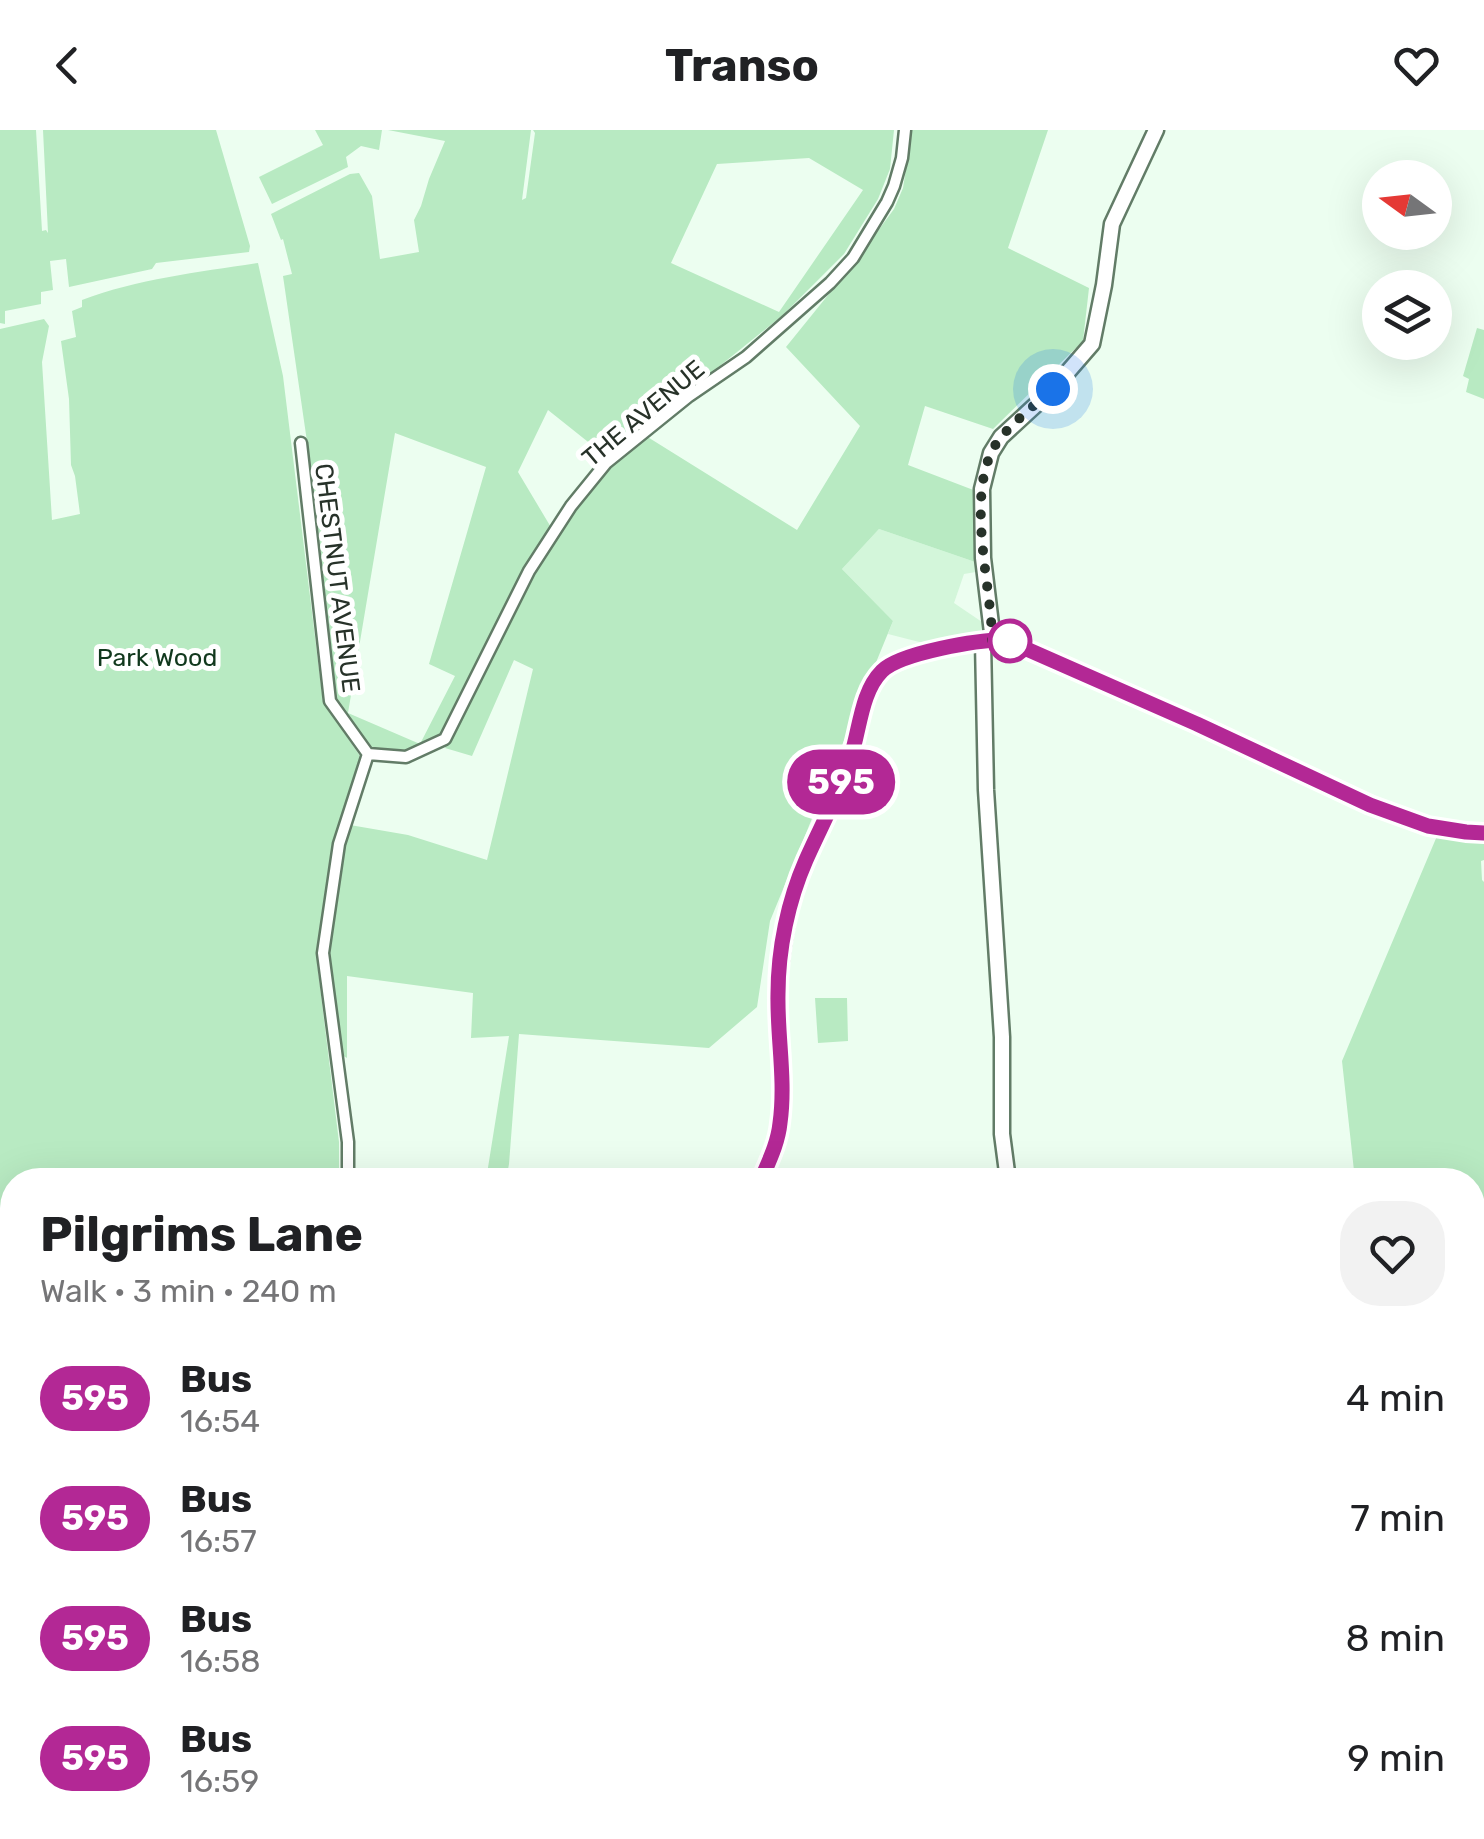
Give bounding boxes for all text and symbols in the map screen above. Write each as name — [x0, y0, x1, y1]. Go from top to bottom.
icon: back — [40, 38, 95, 93]
icon: heart — [1389, 38, 1444, 93]
text: Transo — [665, 39, 819, 92]
north arrow — [1362, 160, 1452, 250]
map controls — [1362, 160, 1452, 360]
button: layers — [1362, 270, 1452, 360]
street label: THE AVENUE — [577, 354, 710, 473]
your location — [1028, 364, 1078, 414]
street label: CHESTNUT AVENUE — [309, 462, 366, 694]
unlabelled marker — [989, 620, 1031, 662]
park label: Park Wood — [97, 643, 217, 672]
line badge: 595 — [784, 750, 898, 814]
text: 595 — [807, 761, 875, 803]
button: heart — [1340, 1201, 1445, 1306]
text: Pilgrims Lane — [40, 1206, 363, 1263]
text: Walk · 3 min · 240 m — [40, 1272, 337, 1310]
text: Bus — [180, 1356, 252, 1402]
text: 4 min — [1346, 1375, 1445, 1421]
text: 595 — [61, 1377, 129, 1419]
text: 16:54 — [180, 1402, 260, 1440]
text: Bus — [180, 1476, 252, 1522]
text: 7 min — [1350, 1495, 1445, 1541]
text: 595 — [61, 1497, 129, 1539]
text: 16:57 — [180, 1522, 257, 1560]
text: Bus — [180, 1596, 252, 1642]
text: 8 min — [1346, 1615, 1445, 1661]
text: 595 — [61, 1617, 129, 1659]
text: 16:58 — [180, 1642, 261, 1680]
text: Bus — [180, 1716, 252, 1762]
text: 9 min — [1347, 1735, 1445, 1781]
text: 595 — [61, 1737, 129, 1779]
text: 16:59 — [180, 1762, 259, 1800]

